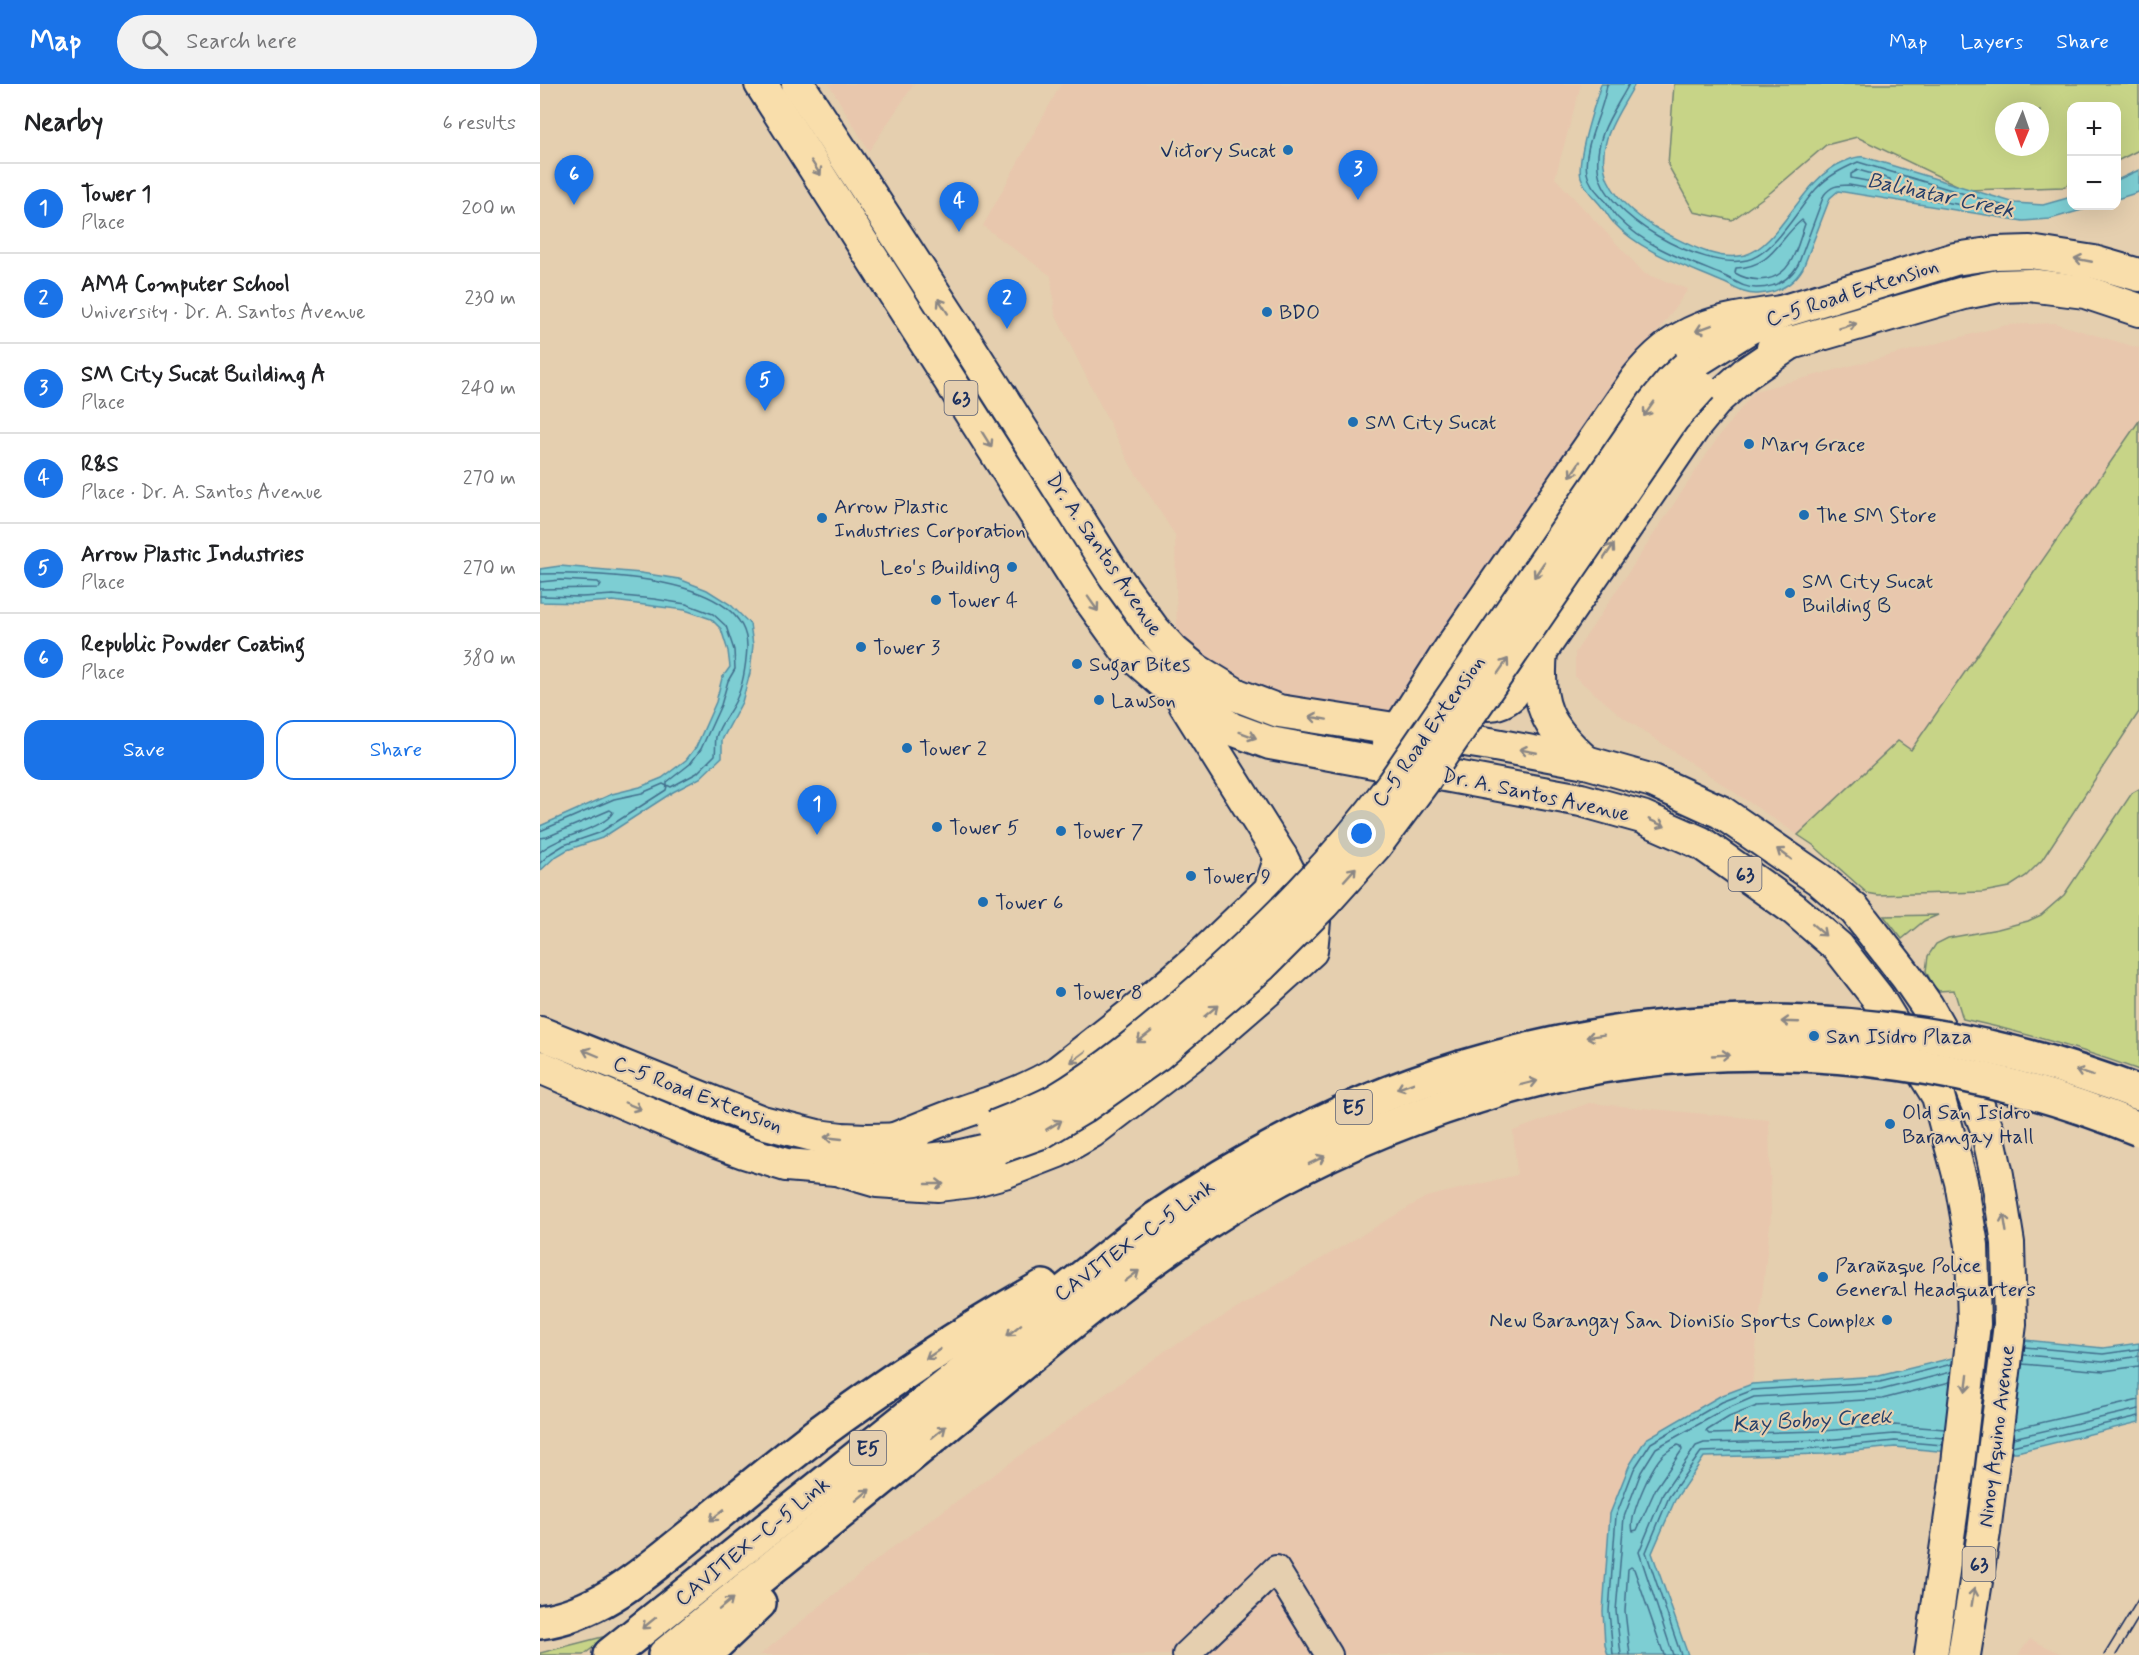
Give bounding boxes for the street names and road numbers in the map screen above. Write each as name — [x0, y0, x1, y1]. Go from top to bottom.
street label: C-5 Road Extension — [1763, 252, 1942, 334]
road number: 63 — [944, 381, 978, 415]
street label: Dr. A. Santos Avenue — [1039, 467, 1169, 642]
street label: C-5 Road Extension — [1366, 650, 1492, 813]
street label: Dr. A. Santos Avenue — [1439, 761, 1632, 829]
road number: 63 — [1728, 857, 1762, 891]
street label: C-5 Road Extension — [609, 1050, 787, 1140]
road number: E5 — [1336, 1090, 1372, 1124]
street label: CAVITEX–C-5 Link — [1049, 1173, 1220, 1308]
street label: Ninoy Aquino Avenue — [1972, 1343, 2022, 1529]
road number: E5 — [850, 1431, 886, 1465]
street label: CAVITEX–C-5 Link — [669, 1471, 836, 1613]
road number: 63 — [1962, 1547, 1996, 1581]

